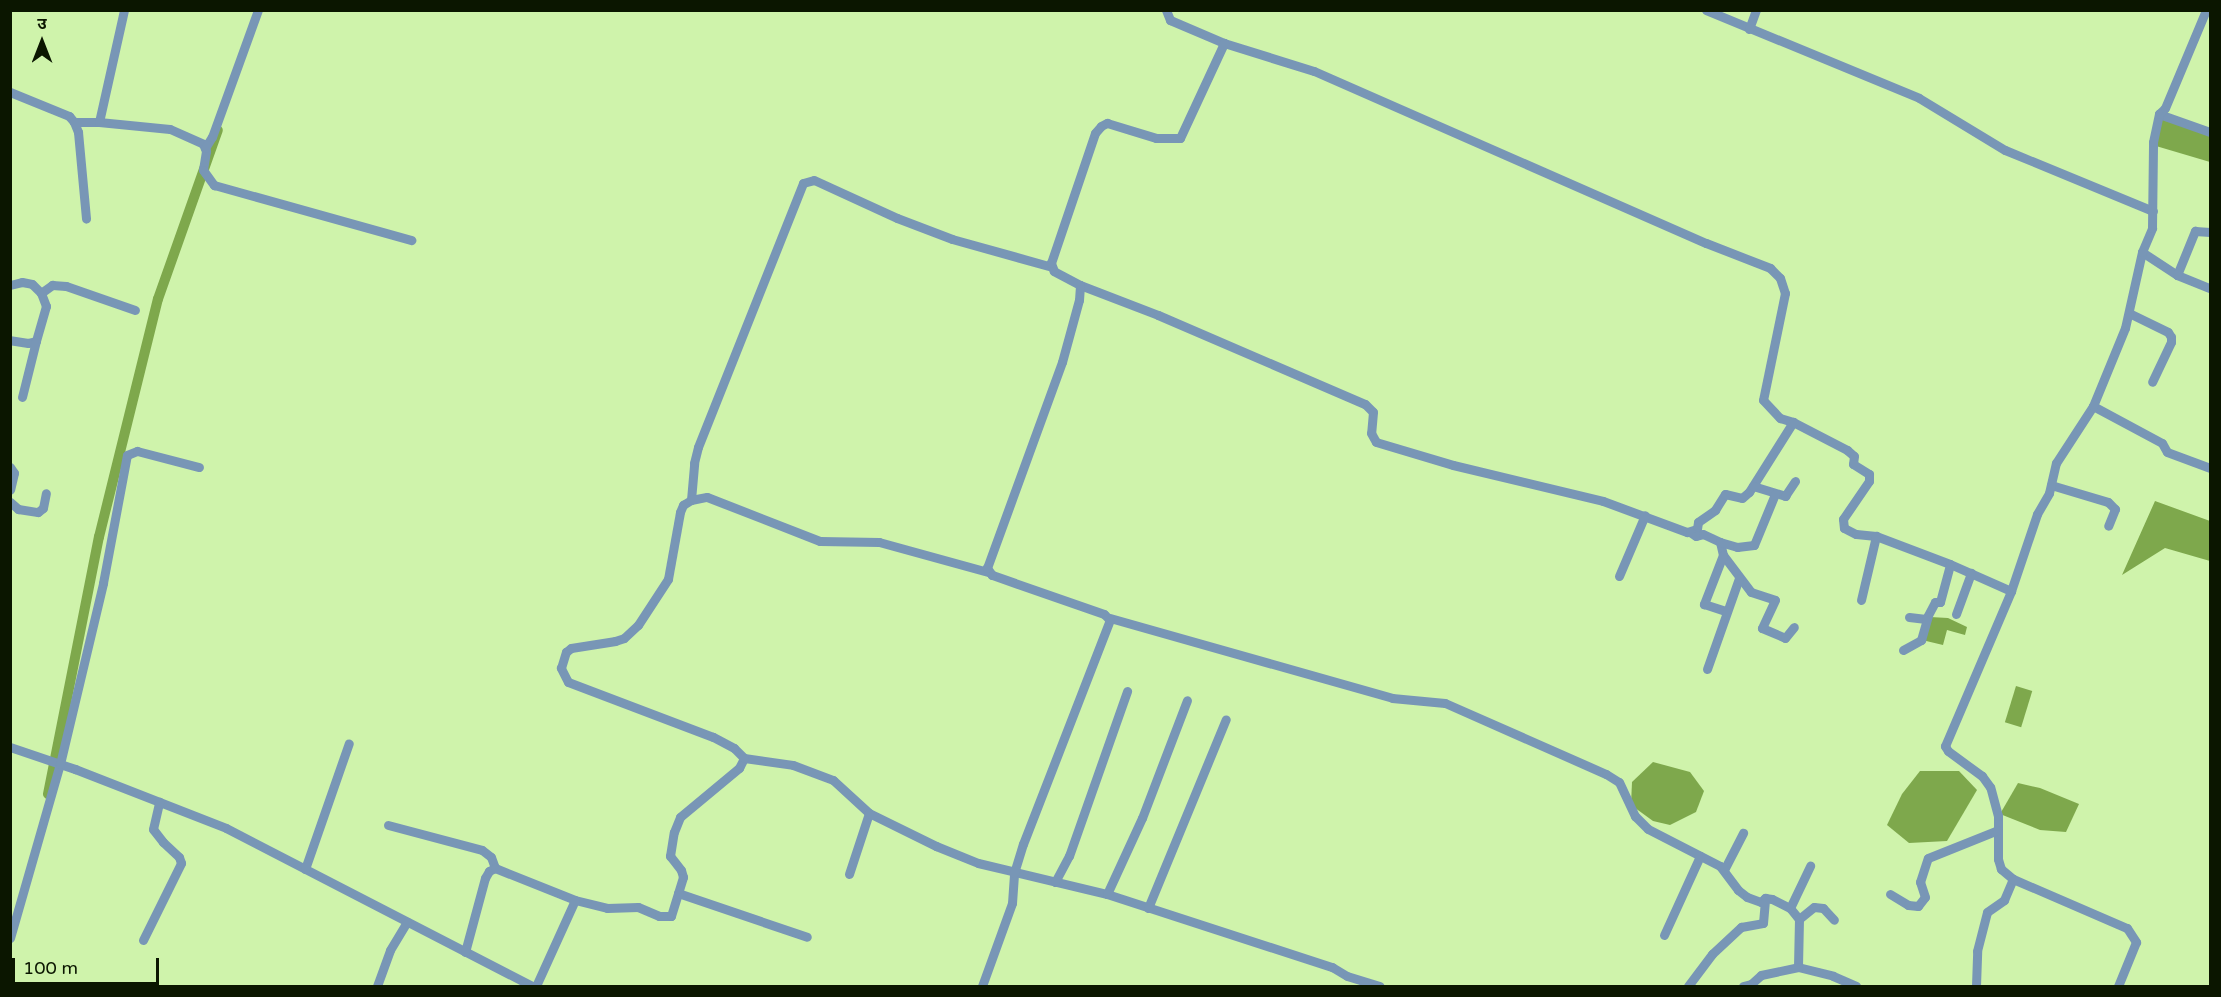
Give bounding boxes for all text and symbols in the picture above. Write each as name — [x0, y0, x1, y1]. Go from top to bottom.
north arrow — [12, 12, 72, 72]
text: उ — [37, 14, 47, 34]
scale bar — [15, 946, 162, 984]
text: 100 m — [23, 957, 78, 979]

